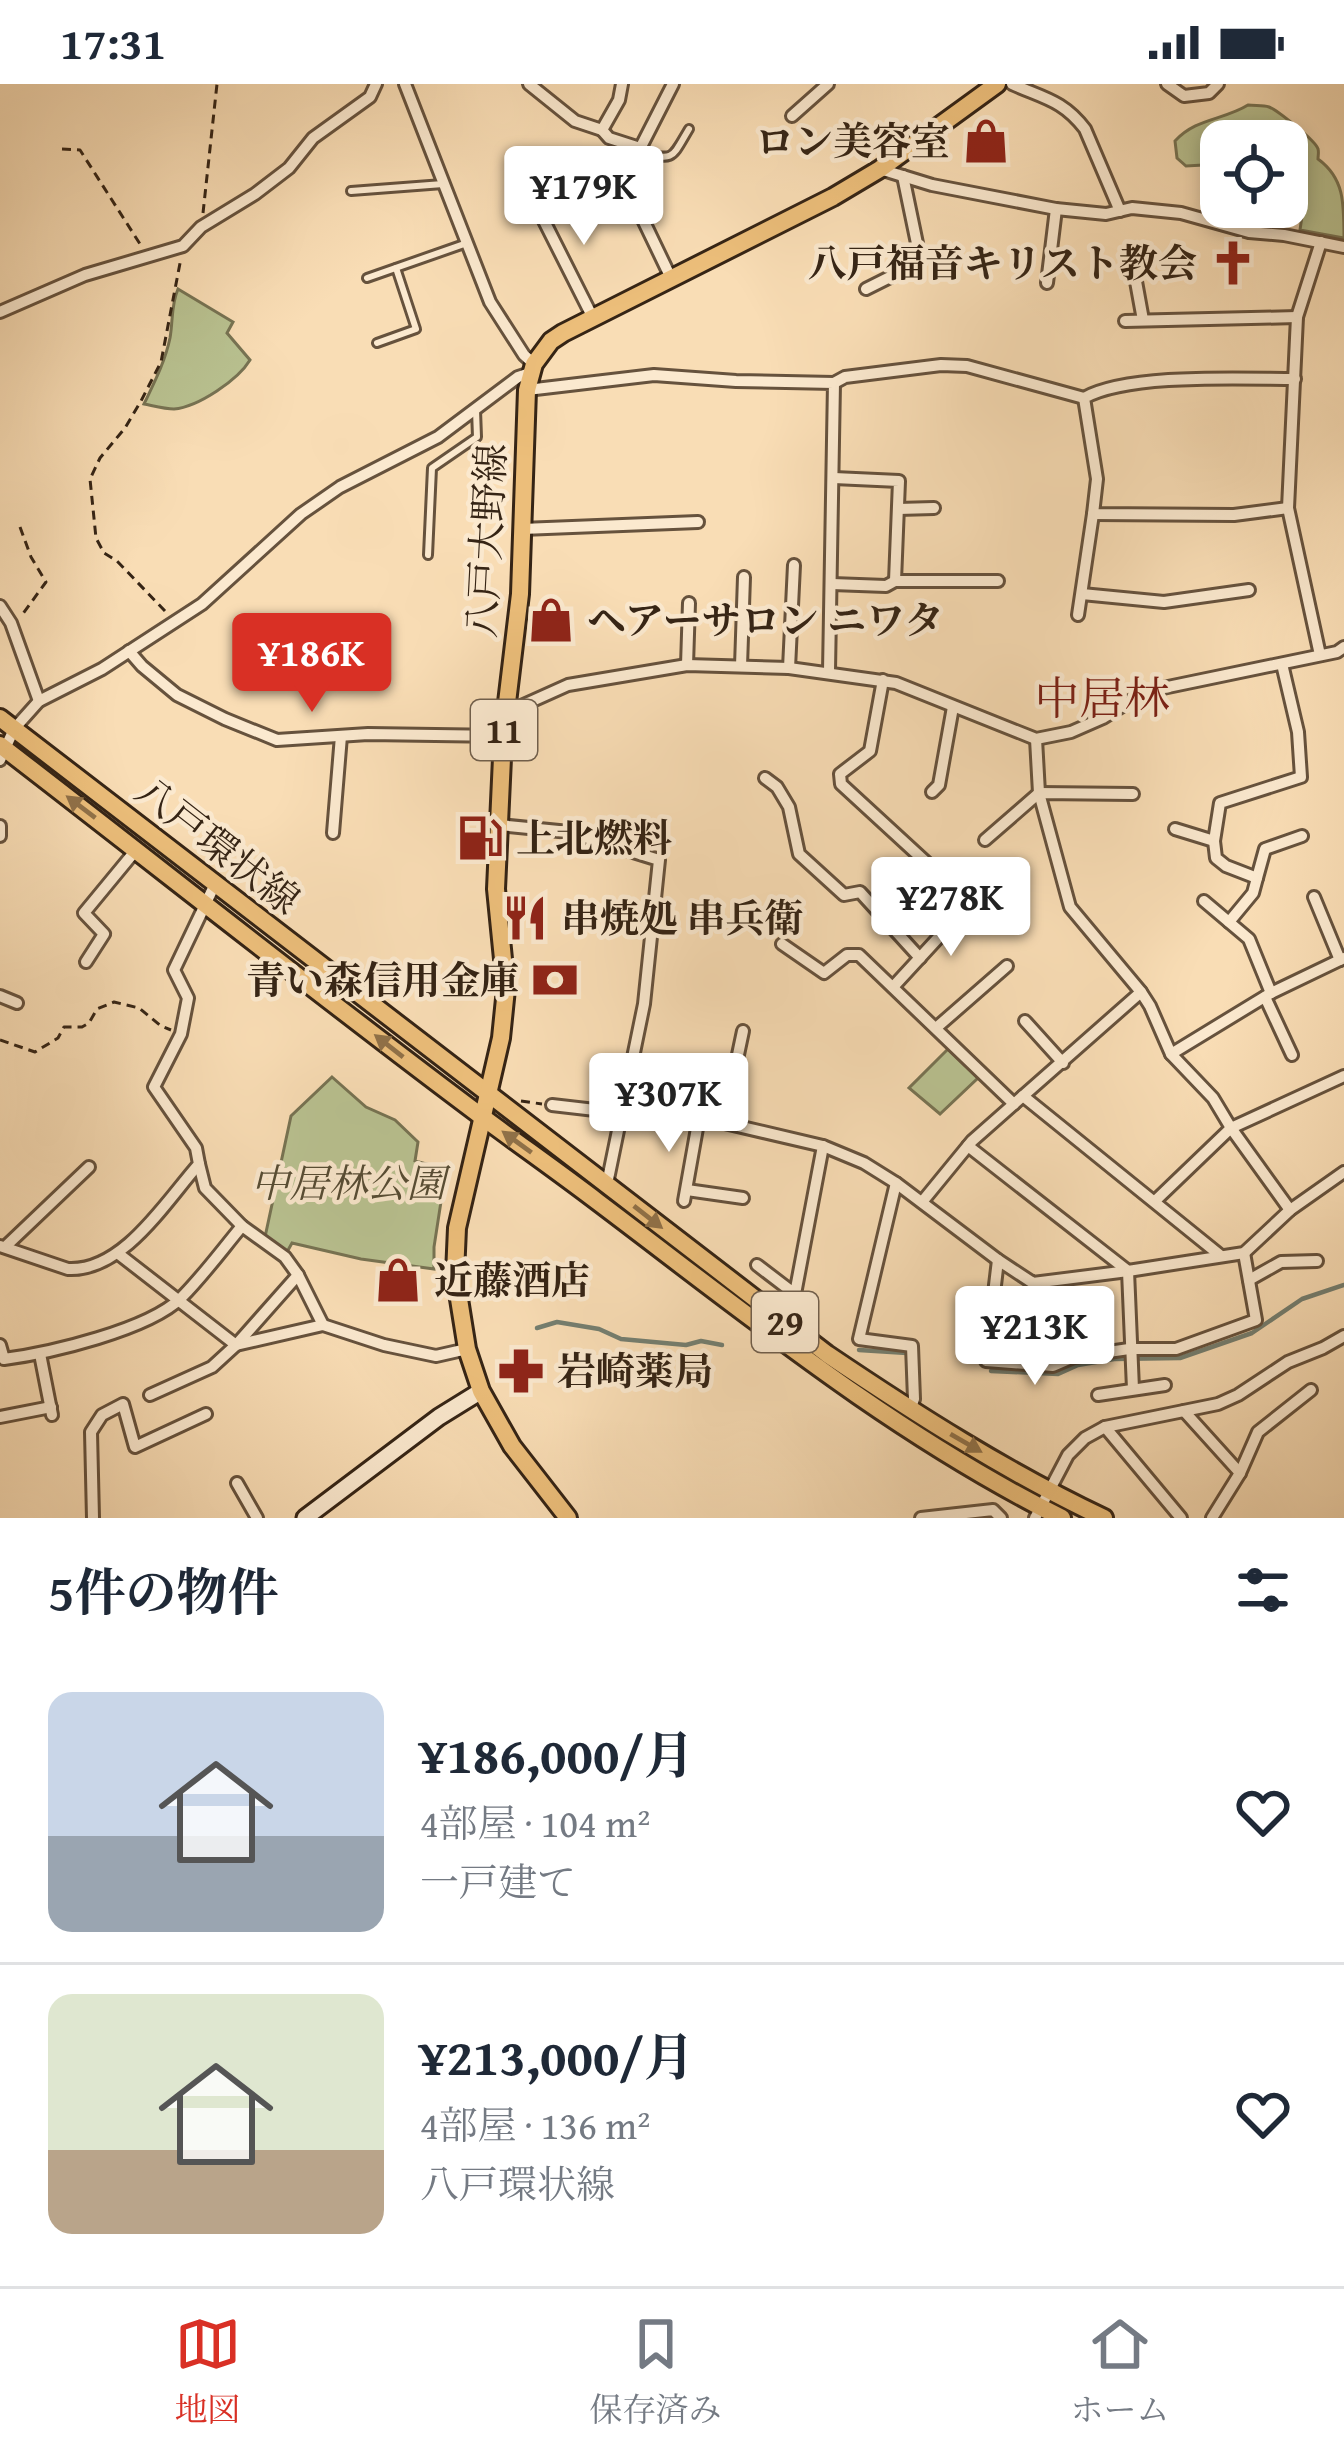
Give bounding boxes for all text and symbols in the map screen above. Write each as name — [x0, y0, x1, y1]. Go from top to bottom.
text: 17:31 — [60, 10, 166, 75]
place label: ロン美容室 — [755, 112, 950, 169]
shop icon: ロン美容室 — [961, 116, 1011, 166]
map controls — [1200, 120, 1308, 228]
button: locate — [1200, 120, 1308, 228]
pin: ¥179K — [500, 146, 668, 248]
text: ¥179K — [531, 156, 637, 213]
place label: 八戸福音キリスト教会 — [808, 234, 1197, 291]
church icon: 八戸福音キリスト教会 — [1208, 238, 1258, 288]
street label: 八戸大野線 — [452, 442, 519, 640]
place label: ヘアーサロン ニワタ — [587, 591, 944, 648]
shop icon: ヘアーサロン ニワタ — [526, 595, 576, 645]
pin: ¥186K — [228, 613, 396, 715]
text: ¥186K — [259, 623, 365, 680]
district label: 中居林 — [1034, 665, 1170, 730]
road number: 11 — [471, 700, 537, 760]
street label: 八戸環状線 — [124, 762, 313, 927]
one-way arrow — [65, 795, 97, 820]
place label: 上北燃料 — [516, 809, 672, 866]
fuel station icon: 上北燃料 — [455, 813, 505, 863]
pin: ¥278K — [867, 857, 1035, 959]
text: ¥278K — [898, 867, 1004, 924]
place label: 串焼処 串兵衛 — [561, 889, 804, 946]
restaurant icon: 串焼処 串兵衛 — [500, 893, 550, 943]
place label: 青い森信用金庫 — [246, 951, 519, 1008]
bank icon: 青い森信用金庫 — [530, 955, 580, 1005]
one-way arrow — [374, 1034, 405, 1059]
pin: ¥307K — [585, 1053, 753, 1155]
text: ¥307K — [616, 1063, 722, 1120]
one-way arrow — [501, 1131, 533, 1155]
park label: 中居林公園 — [250, 1154, 451, 1211]
one-way arrow — [633, 1204, 664, 1229]
place label: 近藤酒店 — [434, 1251, 590, 1308]
shop icon: 近藤酒店 — [373, 1255, 423, 1305]
pin: ¥213K — [951, 1286, 1119, 1388]
road number: 29 — [752, 1292, 818, 1352]
text: ¥213K — [982, 1296, 1088, 1353]
place label: 岩崎薬局 — [557, 1342, 713, 1399]
pharmacy icon: 岩崎薬局 — [496, 1346, 546, 1396]
one-way arrow — [949, 1431, 983, 1452]
text: 5件の物件 — [48, 1554, 278, 1629]
icon: filters — [1230, 1557, 1296, 1623]
text: ¥186,000/月 — [420, 1717, 695, 1792]
icon: home — [144, 1740, 288, 1884]
icon: heart — [1230, 1779, 1296, 1845]
text: 4部屋 · 104 m² — [420, 1794, 650, 1851]
text: 一戸建て — [420, 1853, 576, 1910]
text: ¥213,000/月 — [420, 2019, 695, 2094]
icon: home — [144, 2042, 288, 2186]
icon: heart — [1230, 2081, 1296, 2147]
text: 4部屋 · 136 m² — [420, 2096, 650, 2153]
text: 八戸環状線 — [420, 2155, 615, 2212]
tab: 地図 — [175, 2311, 241, 2433]
tab: 保存済み — [590, 2311, 722, 2433]
tab: ホーム — [1071, 2311, 1170, 2433]

